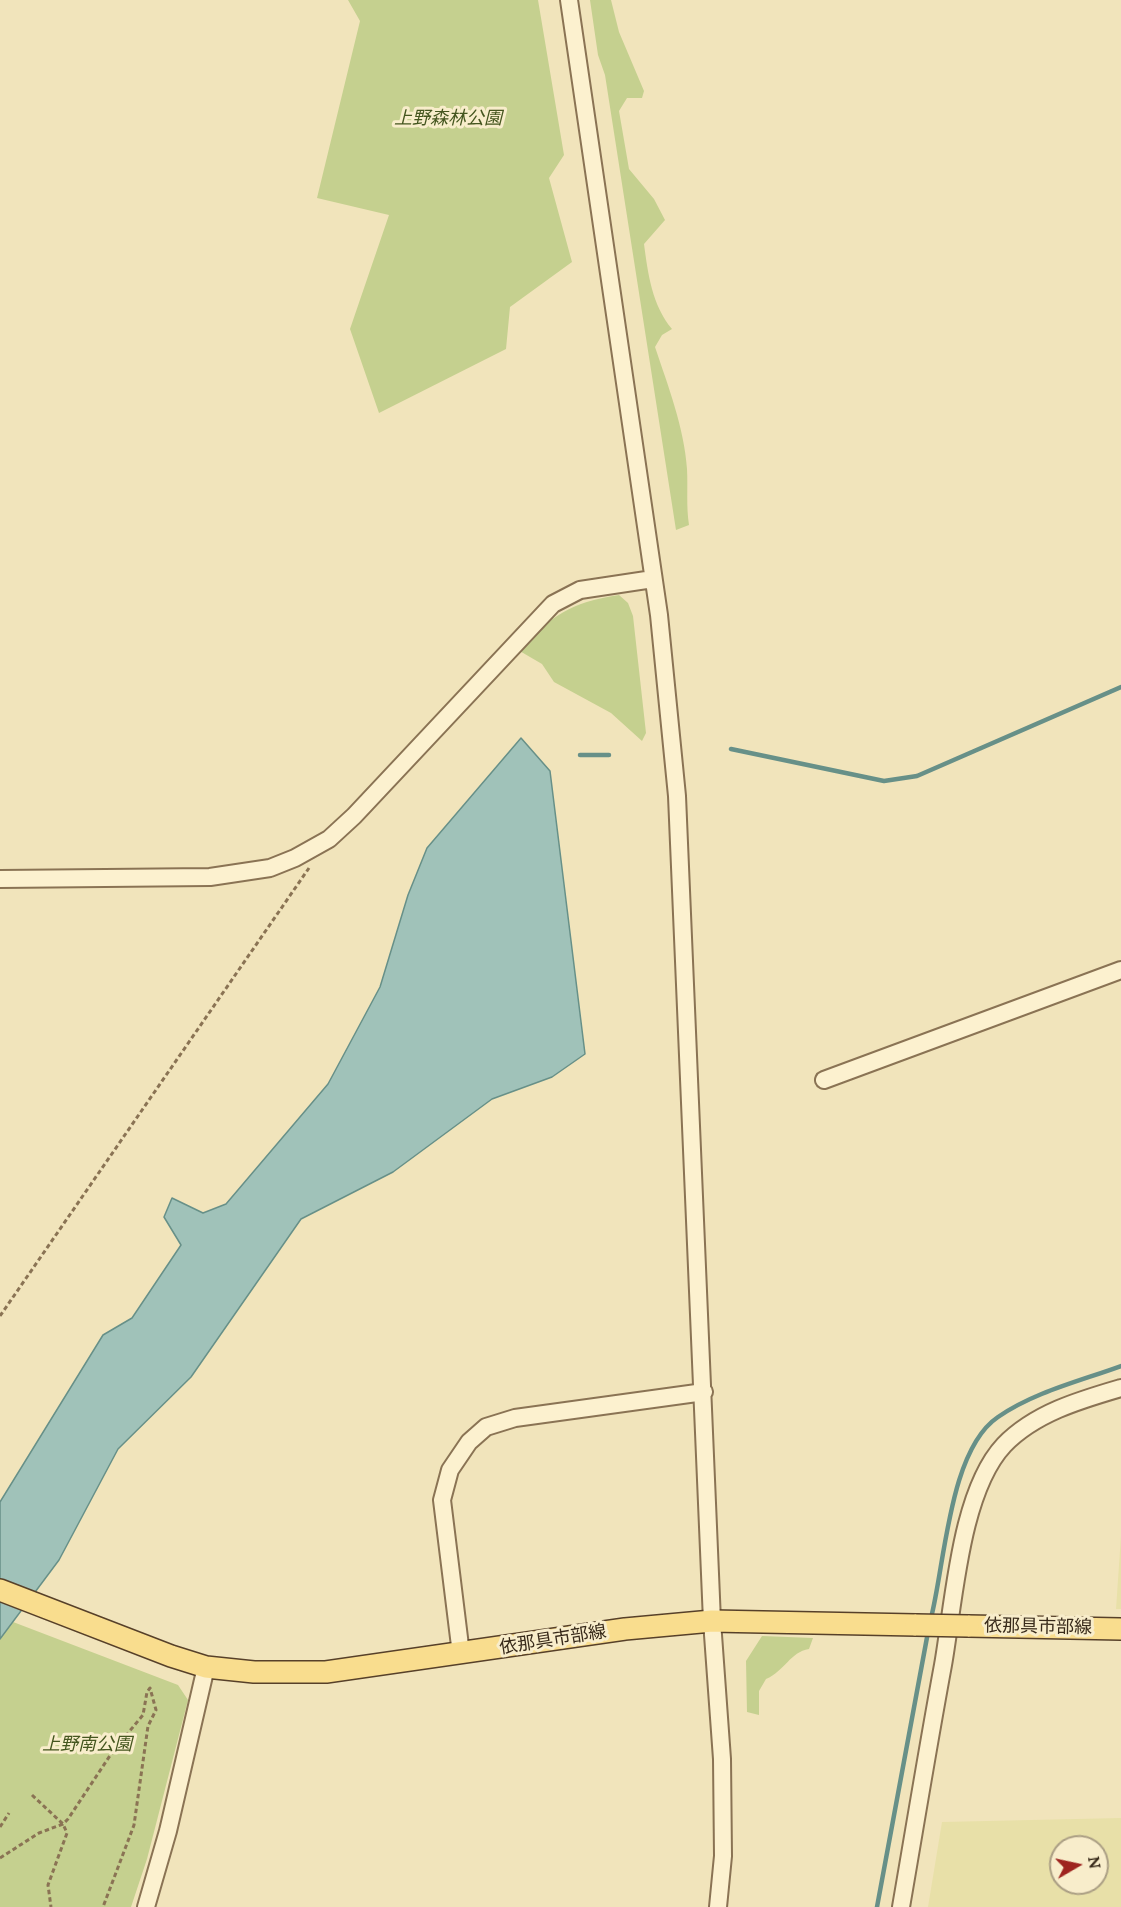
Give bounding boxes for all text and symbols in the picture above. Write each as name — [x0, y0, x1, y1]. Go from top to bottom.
park label: 上野森林公園 — [394, 108, 502, 130]
street label: 依那具市部線 — [984, 1615, 1092, 1639]
street label: 依那具市部線 — [498, 1621, 608, 1659]
park label: 上野南公園 — [42, 1734, 132, 1756]
north arrow — [1049, 1835, 1109, 1895]
text: N — [1084, 1855, 1106, 1870]

